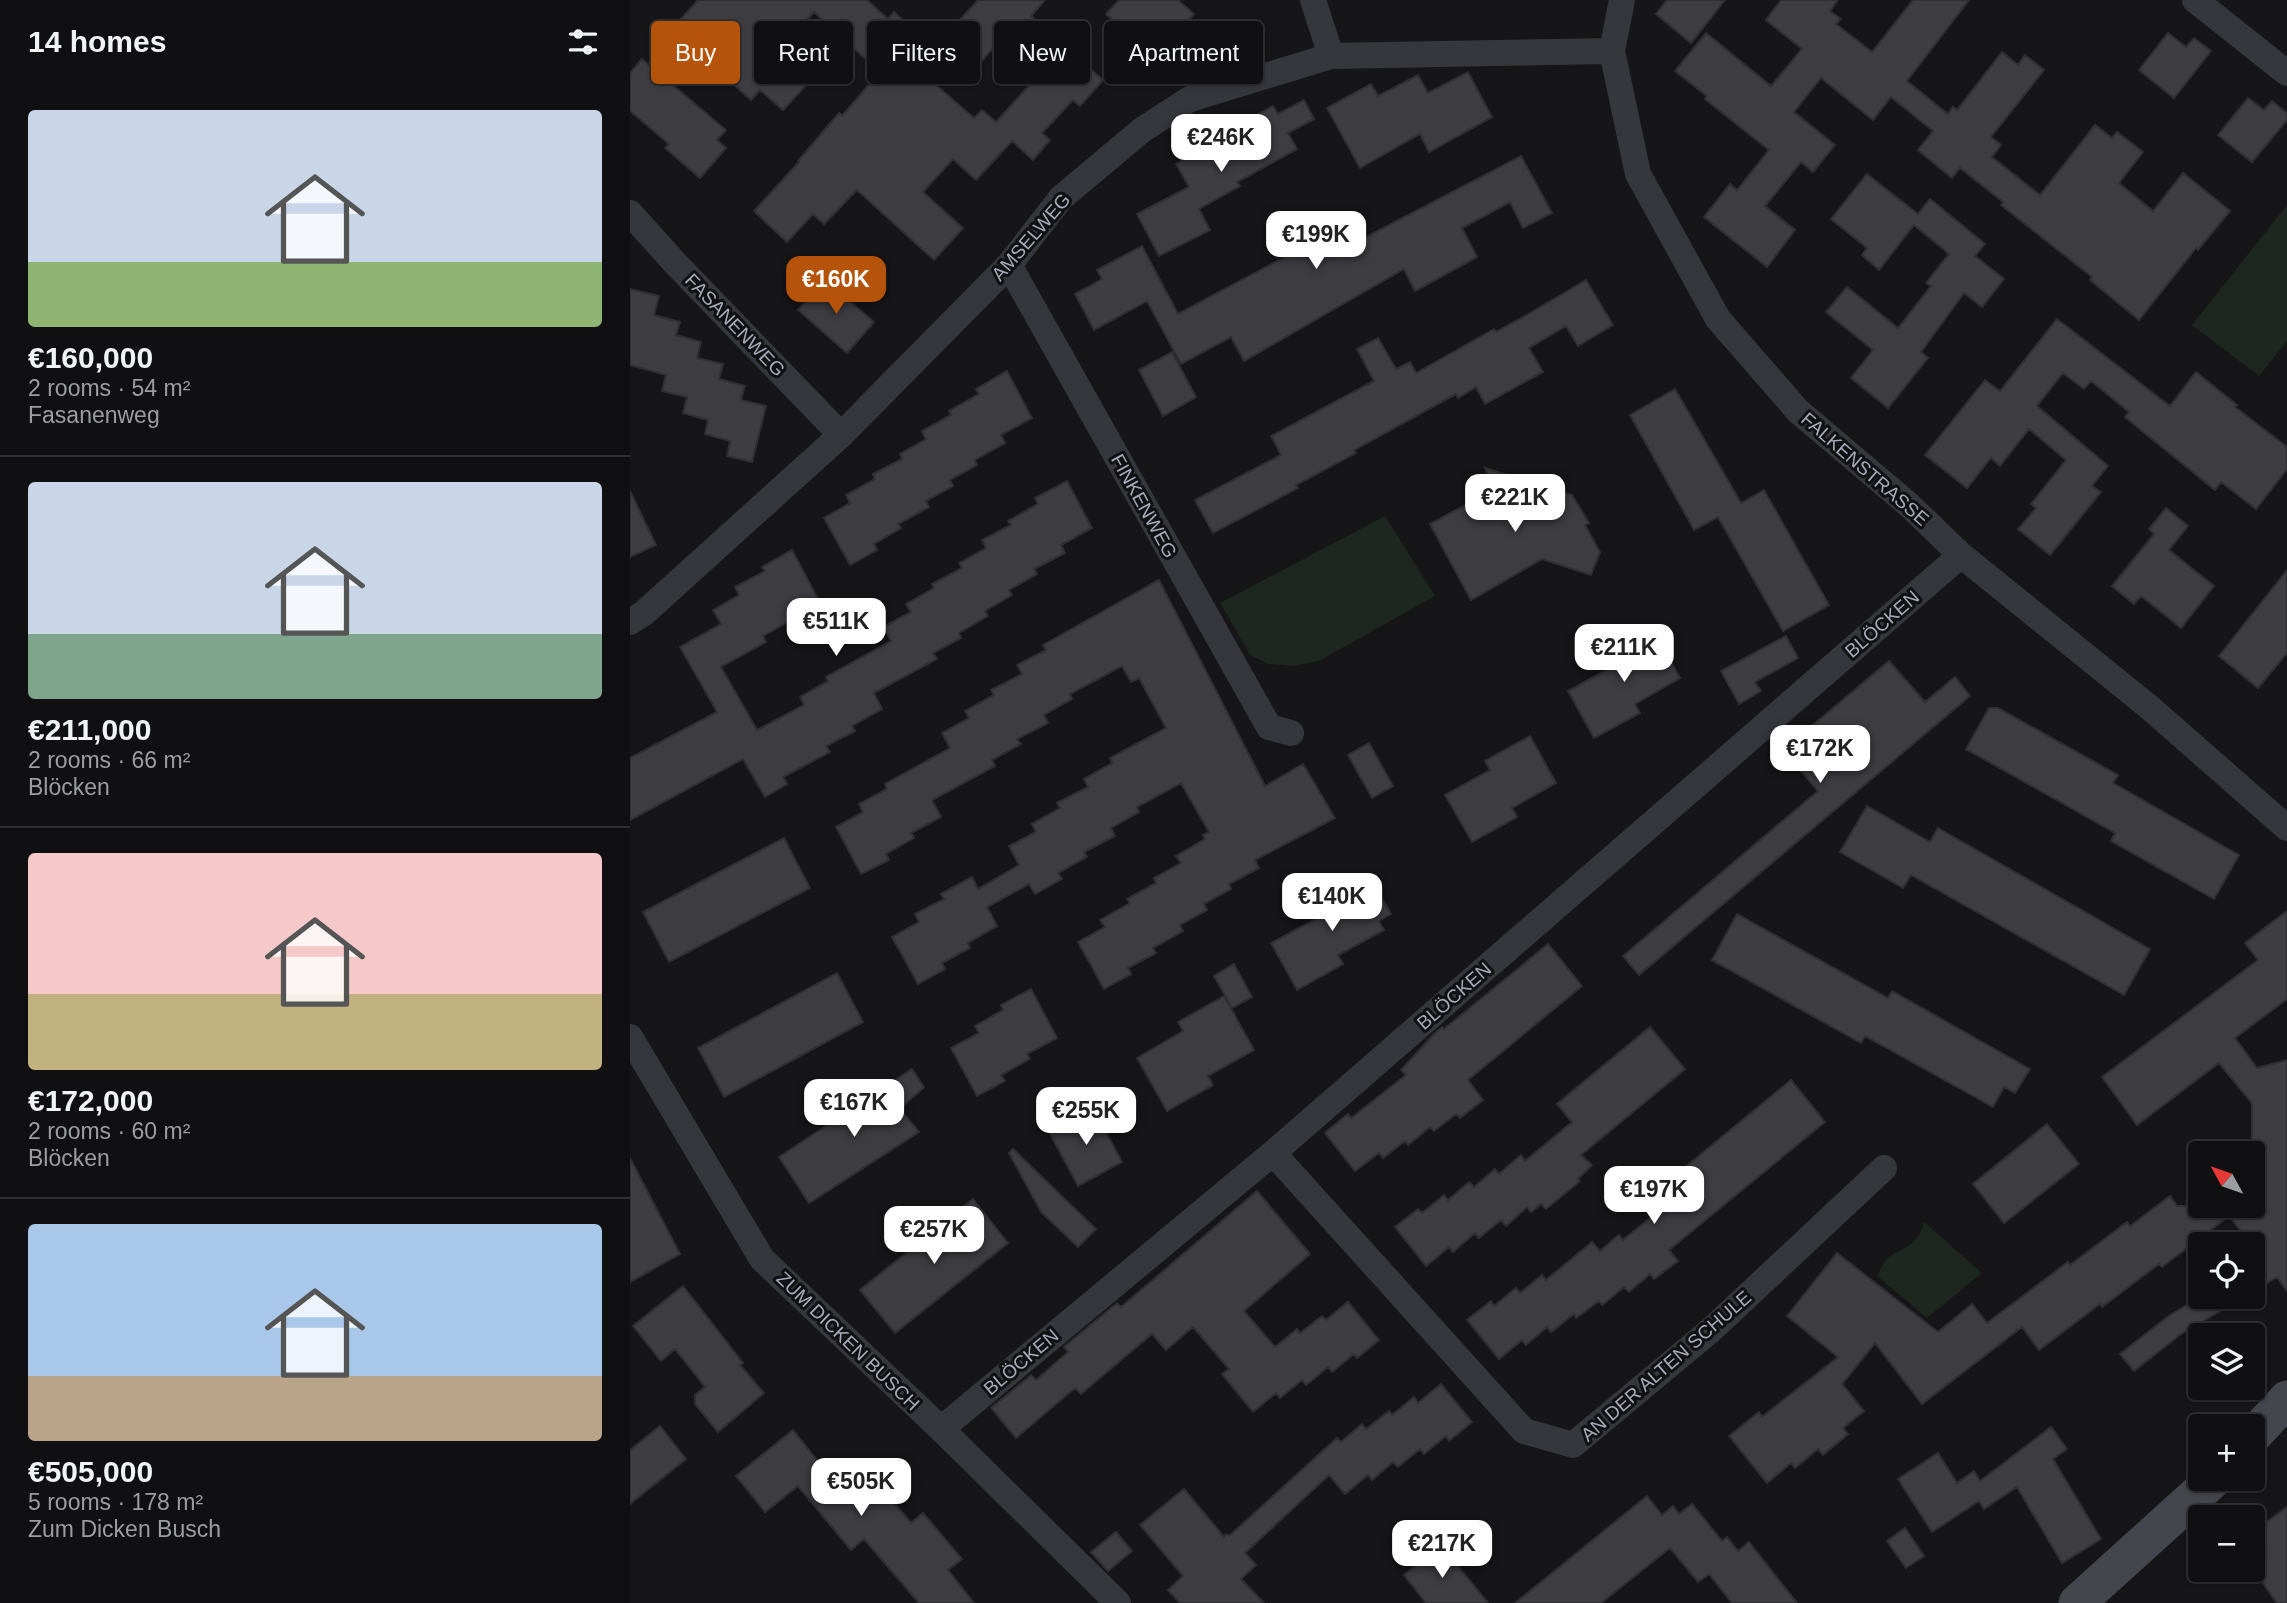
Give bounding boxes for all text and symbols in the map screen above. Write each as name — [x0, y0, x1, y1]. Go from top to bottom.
chip: Buy — [651, 21, 740, 84]
chip: Rent — [754, 21, 853, 84]
chip: Filters — [867, 21, 980, 84]
chip: New — [994, 21, 1090, 84]
chip: Apartment — [1104, 21, 1263, 84]
icon: filters — [564, 23, 602, 61]
text: 14 homes — [28, 25, 166, 58]
pin: €246K — [1172, 114, 1270, 174]
text: €246K — [1187, 124, 1255, 150]
icon: home — [252, 156, 378, 282]
street label: AMSELWEG — [988, 189, 1074, 285]
pin: €199K — [1267, 212, 1365, 271]
text: €199K — [1282, 221, 1350, 247]
pin: €160K — [787, 256, 885, 316]
text: €160K — [802, 266, 870, 292]
street label: FASANENWEG — [681, 269, 789, 381]
text: €160,000 — [28, 341, 153, 374]
text: 2 rooms · 54 m² — [28, 375, 190, 401]
text: Fasanenweg — [28, 402, 160, 428]
street label: FALKENSTRASSE — [1797, 408, 1933, 530]
street label: FINKENWEG — [1107, 451, 1181, 561]
pin: €221K — [1466, 475, 1564, 534]
text: €221K — [1481, 484, 1549, 510]
icon: home — [252, 528, 378, 654]
street label: BLÖCKEN — [1841, 586, 1923, 662]
pin: €511K — [787, 598, 885, 658]
text: €511K — [803, 608, 869, 634]
pin: €211K — [1575, 624, 1673, 684]
text: €211K — [1591, 634, 1657, 660]
text: €211,000 — [28, 713, 151, 746]
pin: €172K — [1771, 726, 1869, 785]
text: €172K — [1786, 735, 1854, 761]
text: 2 rooms · 66 m² — [28, 747, 190, 773]
text: Blöcken — [28, 774, 110, 800]
pin: €140K — [1283, 874, 1381, 933]
text: €140K — [1298, 883, 1366, 909]
icon: home — [252, 899, 378, 1025]
street label: BLÖCKEN — [1413, 958, 1495, 1034]
pin: €167K — [805, 1080, 903, 1139]
text: €172,000 — [28, 1084, 153, 1117]
pin: €255K — [1037, 1088, 1135, 1147]
text: €167K — [820, 1089, 888, 1115]
text: €255K — [1052, 1097, 1120, 1123]
text: 2 rooms · 60 m² — [28, 1118, 190, 1144]
north arrow — [2188, 1141, 2264, 1218]
map controls — [2188, 1141, 2265, 1582]
text: Blöcken — [28, 1145, 110, 1171]
pin: €197K — [1605, 1166, 1703, 1226]
text: €197K — [1620, 1176, 1688, 1202]
pin: €257K — [885, 1206, 983, 1266]
text: €257K — [900, 1216, 968, 1242]
button: locate — [2188, 1232, 2265, 1309]
street label: ZUM DICKEN BUSCH — [772, 1267, 924, 1415]
icon: home — [252, 1270, 378, 1396]
street label: AN DER ALTEN SCHULE — [1577, 1286, 1755, 1446]
button: layers — [2188, 1323, 2265, 1400]
street label: BLÖCKEN — [979, 1325, 1063, 1399]
button: + — [2188, 1414, 2265, 1491]
text: €505,000 — [28, 1455, 153, 1488]
pin: €505K — [812, 1458, 910, 1518]
text: €505K — [827, 1468, 895, 1494]
text: 5 rooms · 178 m² — [28, 1489, 203, 1515]
button: − — [2188, 1505, 2265, 1582]
text: Zum Dicken Busch — [28, 1516, 221, 1542]
pin: €217K — [1393, 1520, 1491, 1580]
text: €217K — [1408, 1530, 1476, 1556]

